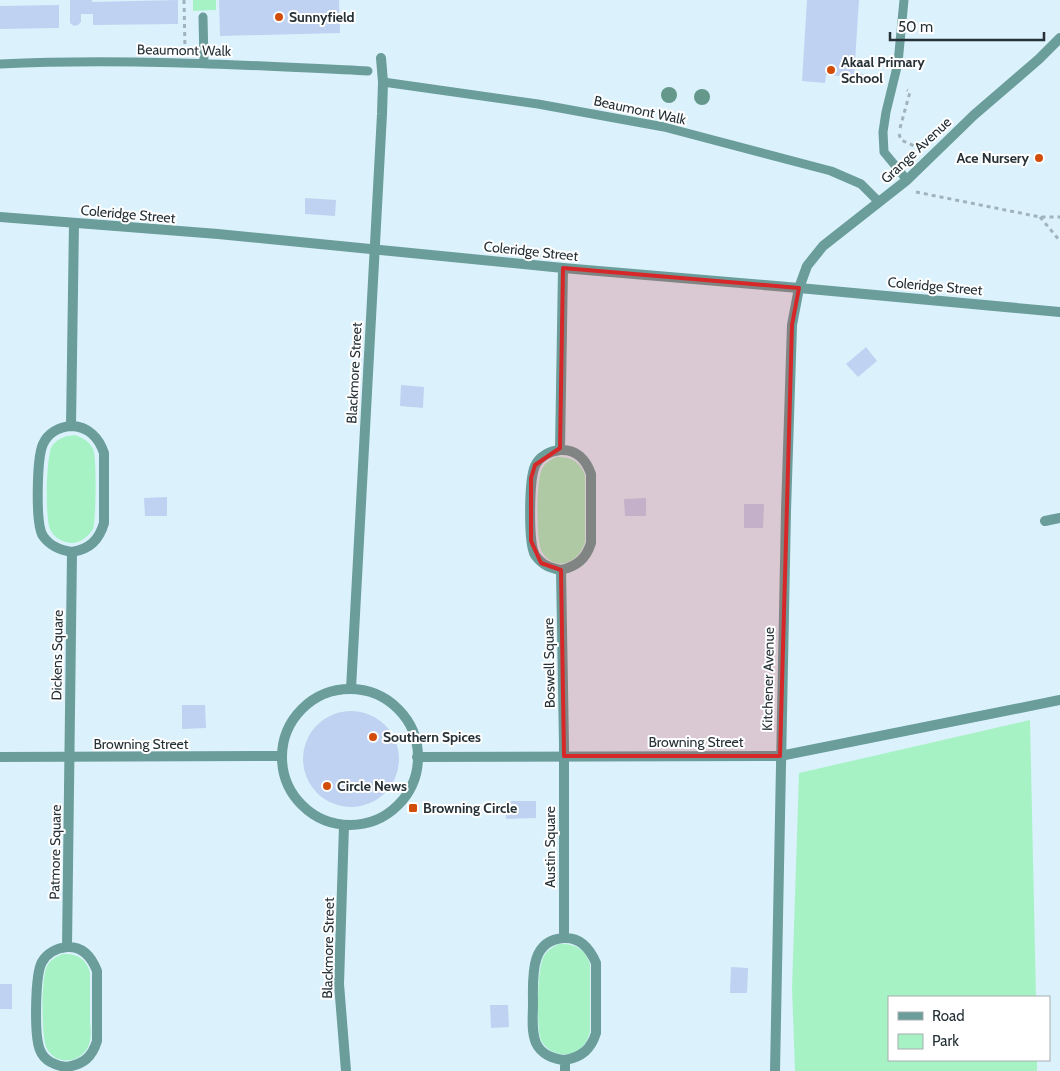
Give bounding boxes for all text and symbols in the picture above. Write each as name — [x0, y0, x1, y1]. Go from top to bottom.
place label: Sunnyfield — [289, 8, 355, 26]
scale bar — [890, 10, 1044, 42]
marker: Sunnyfield — [273, 11, 285, 23]
text: 50 m — [898, 18, 933, 36]
street label: Beaumont Walk — [137, 40, 232, 60]
place label: Akaal Primary School — [841, 53, 925, 87]
marker: Akaal Primary School — [825, 64, 837, 76]
street label: Beaumont Walk — [592, 91, 689, 129]
street label: Grange Avenue — [877, 113, 955, 187]
place label: Ace Nursery — [956, 149, 1029, 167]
marker: Ace Nursery — [1033, 152, 1045, 164]
street label: Coleridge Street — [80, 201, 176, 227]
street label: Coleridge Street — [483, 237, 579, 265]
street label: Coleridge Street — [887, 273, 983, 299]
street label: Blackmore Street — [342, 322, 366, 424]
street label: Dickens Square — [47, 609, 67, 701]
street label: Boswell Square — [539, 618, 559, 708]
street label: Kitchener Avenue — [758, 627, 778, 731]
place label: Southern Spices — [383, 728, 481, 746]
marker: Southern Spices — [367, 731, 379, 743]
street label: Browning Street — [648, 733, 744, 751]
street label: Browning Street — [93, 735, 189, 753]
place label: Circle News — [337, 777, 407, 795]
marker: Circle News — [321, 780, 333, 792]
place label: Browning Circle — [423, 799, 517, 817]
marker: Browning Circle — [407, 802, 419, 814]
street label: Patmore Square — [45, 804, 65, 900]
street label: Austin Square — [541, 806, 559, 888]
street label: Blackmore Street — [318, 897, 338, 999]
legend — [888, 996, 1050, 1061]
text: Road — [932, 1007, 965, 1025]
text: Park — [932, 1032, 959, 1050]

